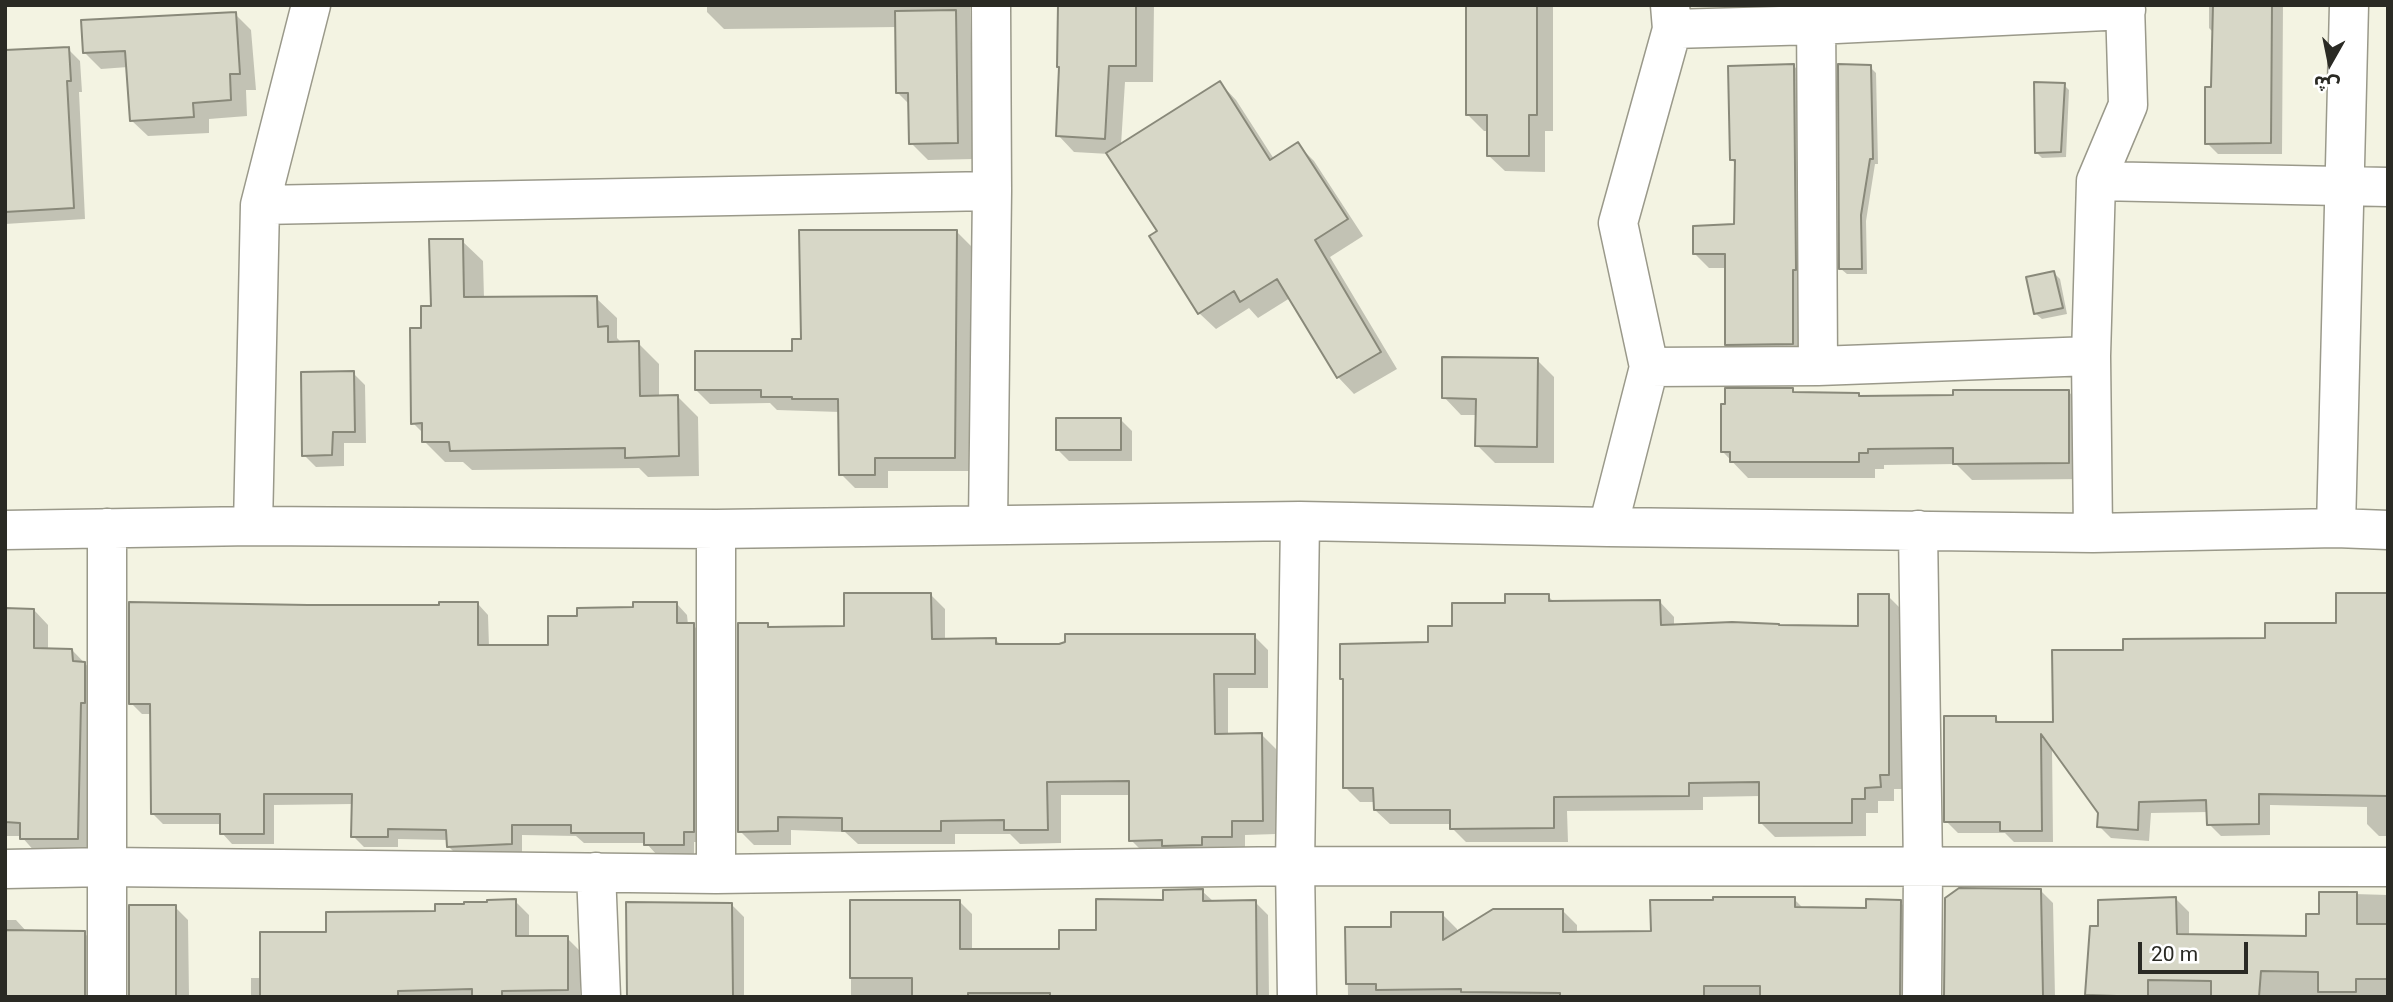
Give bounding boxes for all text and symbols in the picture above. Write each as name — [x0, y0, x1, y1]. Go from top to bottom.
north arrow — [2295, 28, 2365, 98]
text: ش — [2312, 71, 2341, 98]
scale bar — [2141, 928, 2251, 972]
text: 20 m — [2151, 942, 2198, 966]

